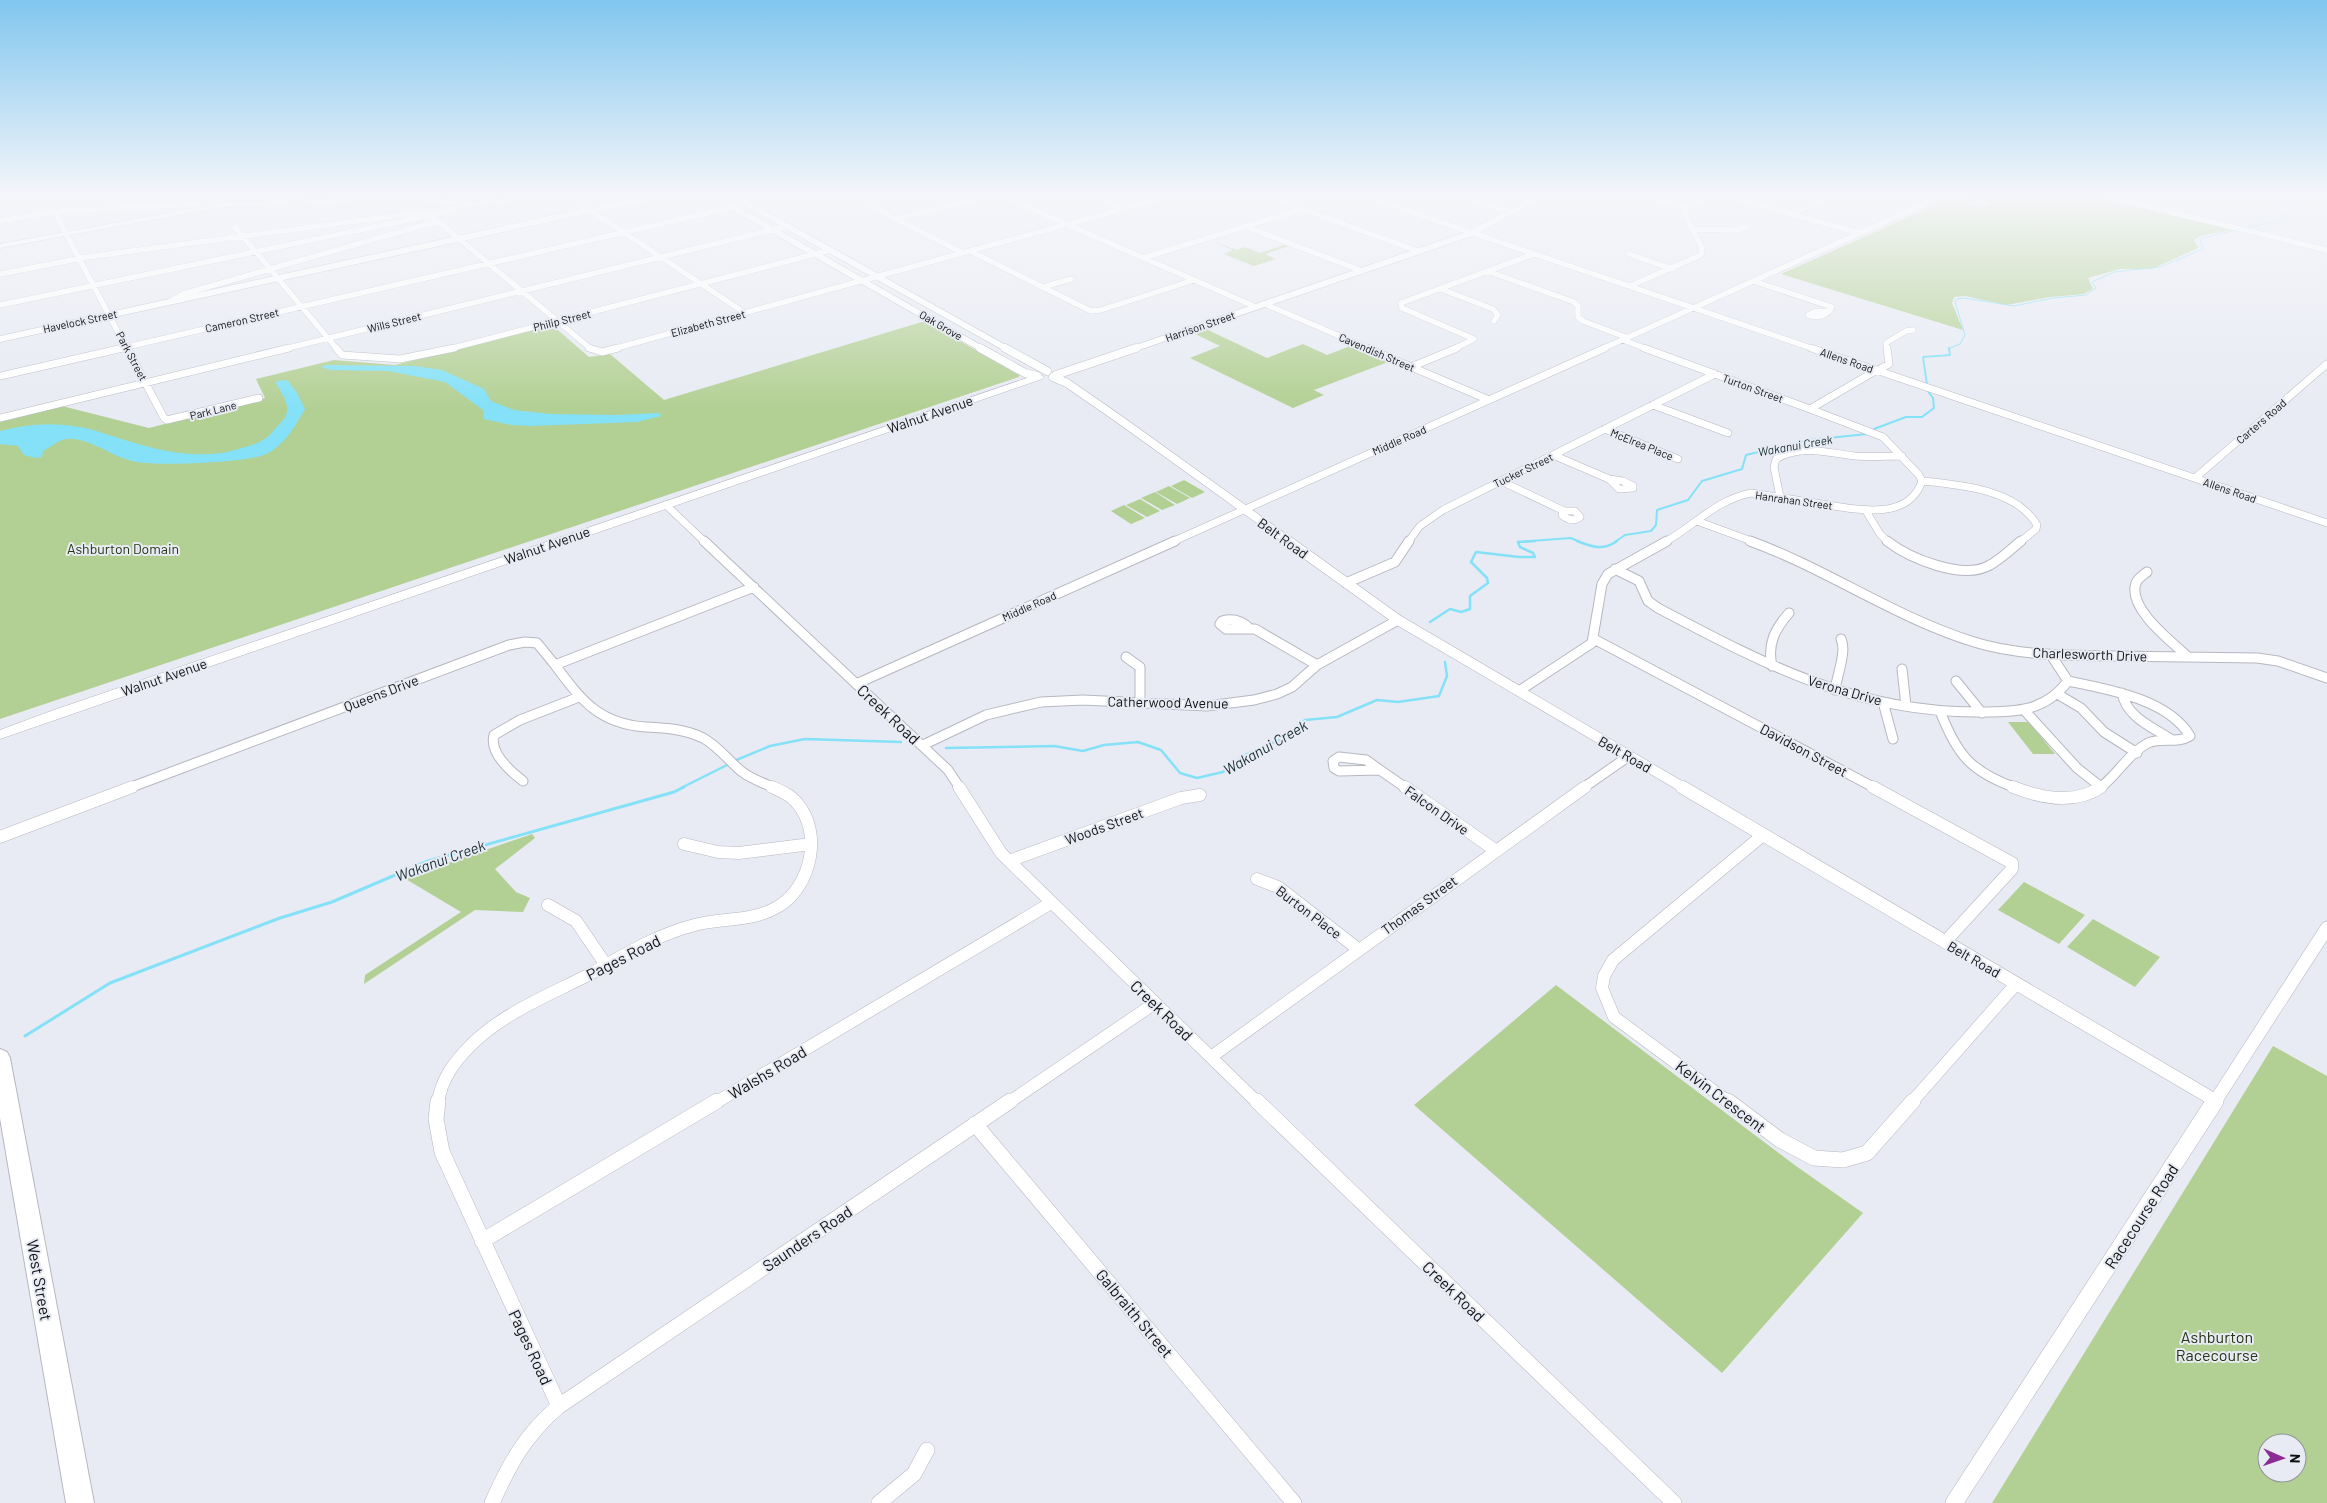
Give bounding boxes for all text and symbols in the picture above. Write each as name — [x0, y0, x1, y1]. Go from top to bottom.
street label: Cameron Street — [204, 305, 280, 335]
street label: Havelock Street — [42, 307, 118, 335]
street label: Philip Street — [532, 307, 592, 333]
street label: Elizabeth Street — [669, 307, 747, 339]
street label: Oak Grove — [917, 308, 965, 343]
street label: Harrison Street — [1163, 308, 1237, 344]
street label: Wills Street — [366, 309, 422, 335]
street label: Park Street — [114, 329, 150, 383]
street label: Cavendish Street — [1337, 330, 1417, 374]
street label: Allens Road — [1819, 345, 1875, 375]
street label: Turton Street — [1721, 371, 1785, 405]
street label: Walnut Avenue — [885, 391, 975, 437]
street label: Carters Road — [2233, 396, 2289, 446]
street label: Park Lane — [188, 398, 238, 422]
street label: Middle Road — [1370, 422, 1428, 458]
street label: McElrea Place — [1609, 426, 1675, 463]
water label: Wakanui Creek — [1757, 432, 1834, 458]
street label: Tucker Street — [1491, 450, 1555, 490]
street label: Allens Road — [2202, 475, 2258, 505]
street label: Hanrahan Street — [1754, 488, 1834, 512]
street label: Belt Road — [1254, 514, 1312, 562]
street label: Walnut Avenue — [502, 522, 592, 568]
park label: Ashburton Domain — [67, 540, 179, 557]
street label: Middle Road — [1000, 588, 1058, 624]
street label: Charlesworth Drive — [2032, 644, 2148, 664]
street label: Walnut Avenue — [119, 654, 209, 700]
street label: Queens Drive — [341, 671, 421, 715]
street label: Verona Drive — [1806, 671, 1884, 709]
street label: Creek Road — [854, 680, 924, 748]
street label: Catherwood Avenue — [1107, 692, 1229, 712]
water label: Wakanui Creek — [1220, 715, 1311, 778]
street label: Davidson Street — [1757, 720, 1851, 780]
street label: Belt Road — [1595, 732, 1655, 776]
street label: Falcon Drive — [1402, 782, 1472, 838]
street label: Woods Street — [1062, 804, 1146, 848]
water label: Wakanui Creek — [393, 835, 488, 885]
street label: Thomas Street — [1378, 872, 1460, 938]
street label: Burton Place — [1273, 882, 1345, 942]
street label: Pages Road — [583, 930, 663, 984]
street label: Belt Road — [1944, 937, 2004, 981]
street label: Creek Road — [1127, 976, 1197, 1044]
street label: Walshs Road — [725, 1041, 809, 1103]
street label: Kelvin Crescent — [1672, 1056, 1770, 1136]
street label: Racecourse Road — [2100, 1160, 2182, 1272]
street label: Saunders Road — [759, 1201, 855, 1275]
street label: West Street — [24, 1238, 56, 1322]
street label: Creek Road — [1419, 1257, 1489, 1325]
street label: Galbraith Street — [1092, 1265, 1178, 1361]
street label: Pages Road — [505, 1306, 557, 1388]
park label: Ashburton Racecourse — [2176, 1327, 2258, 1364]
north arrow — [2257, 1433, 2307, 1483]
text: N — [2287, 1454, 2304, 1463]

